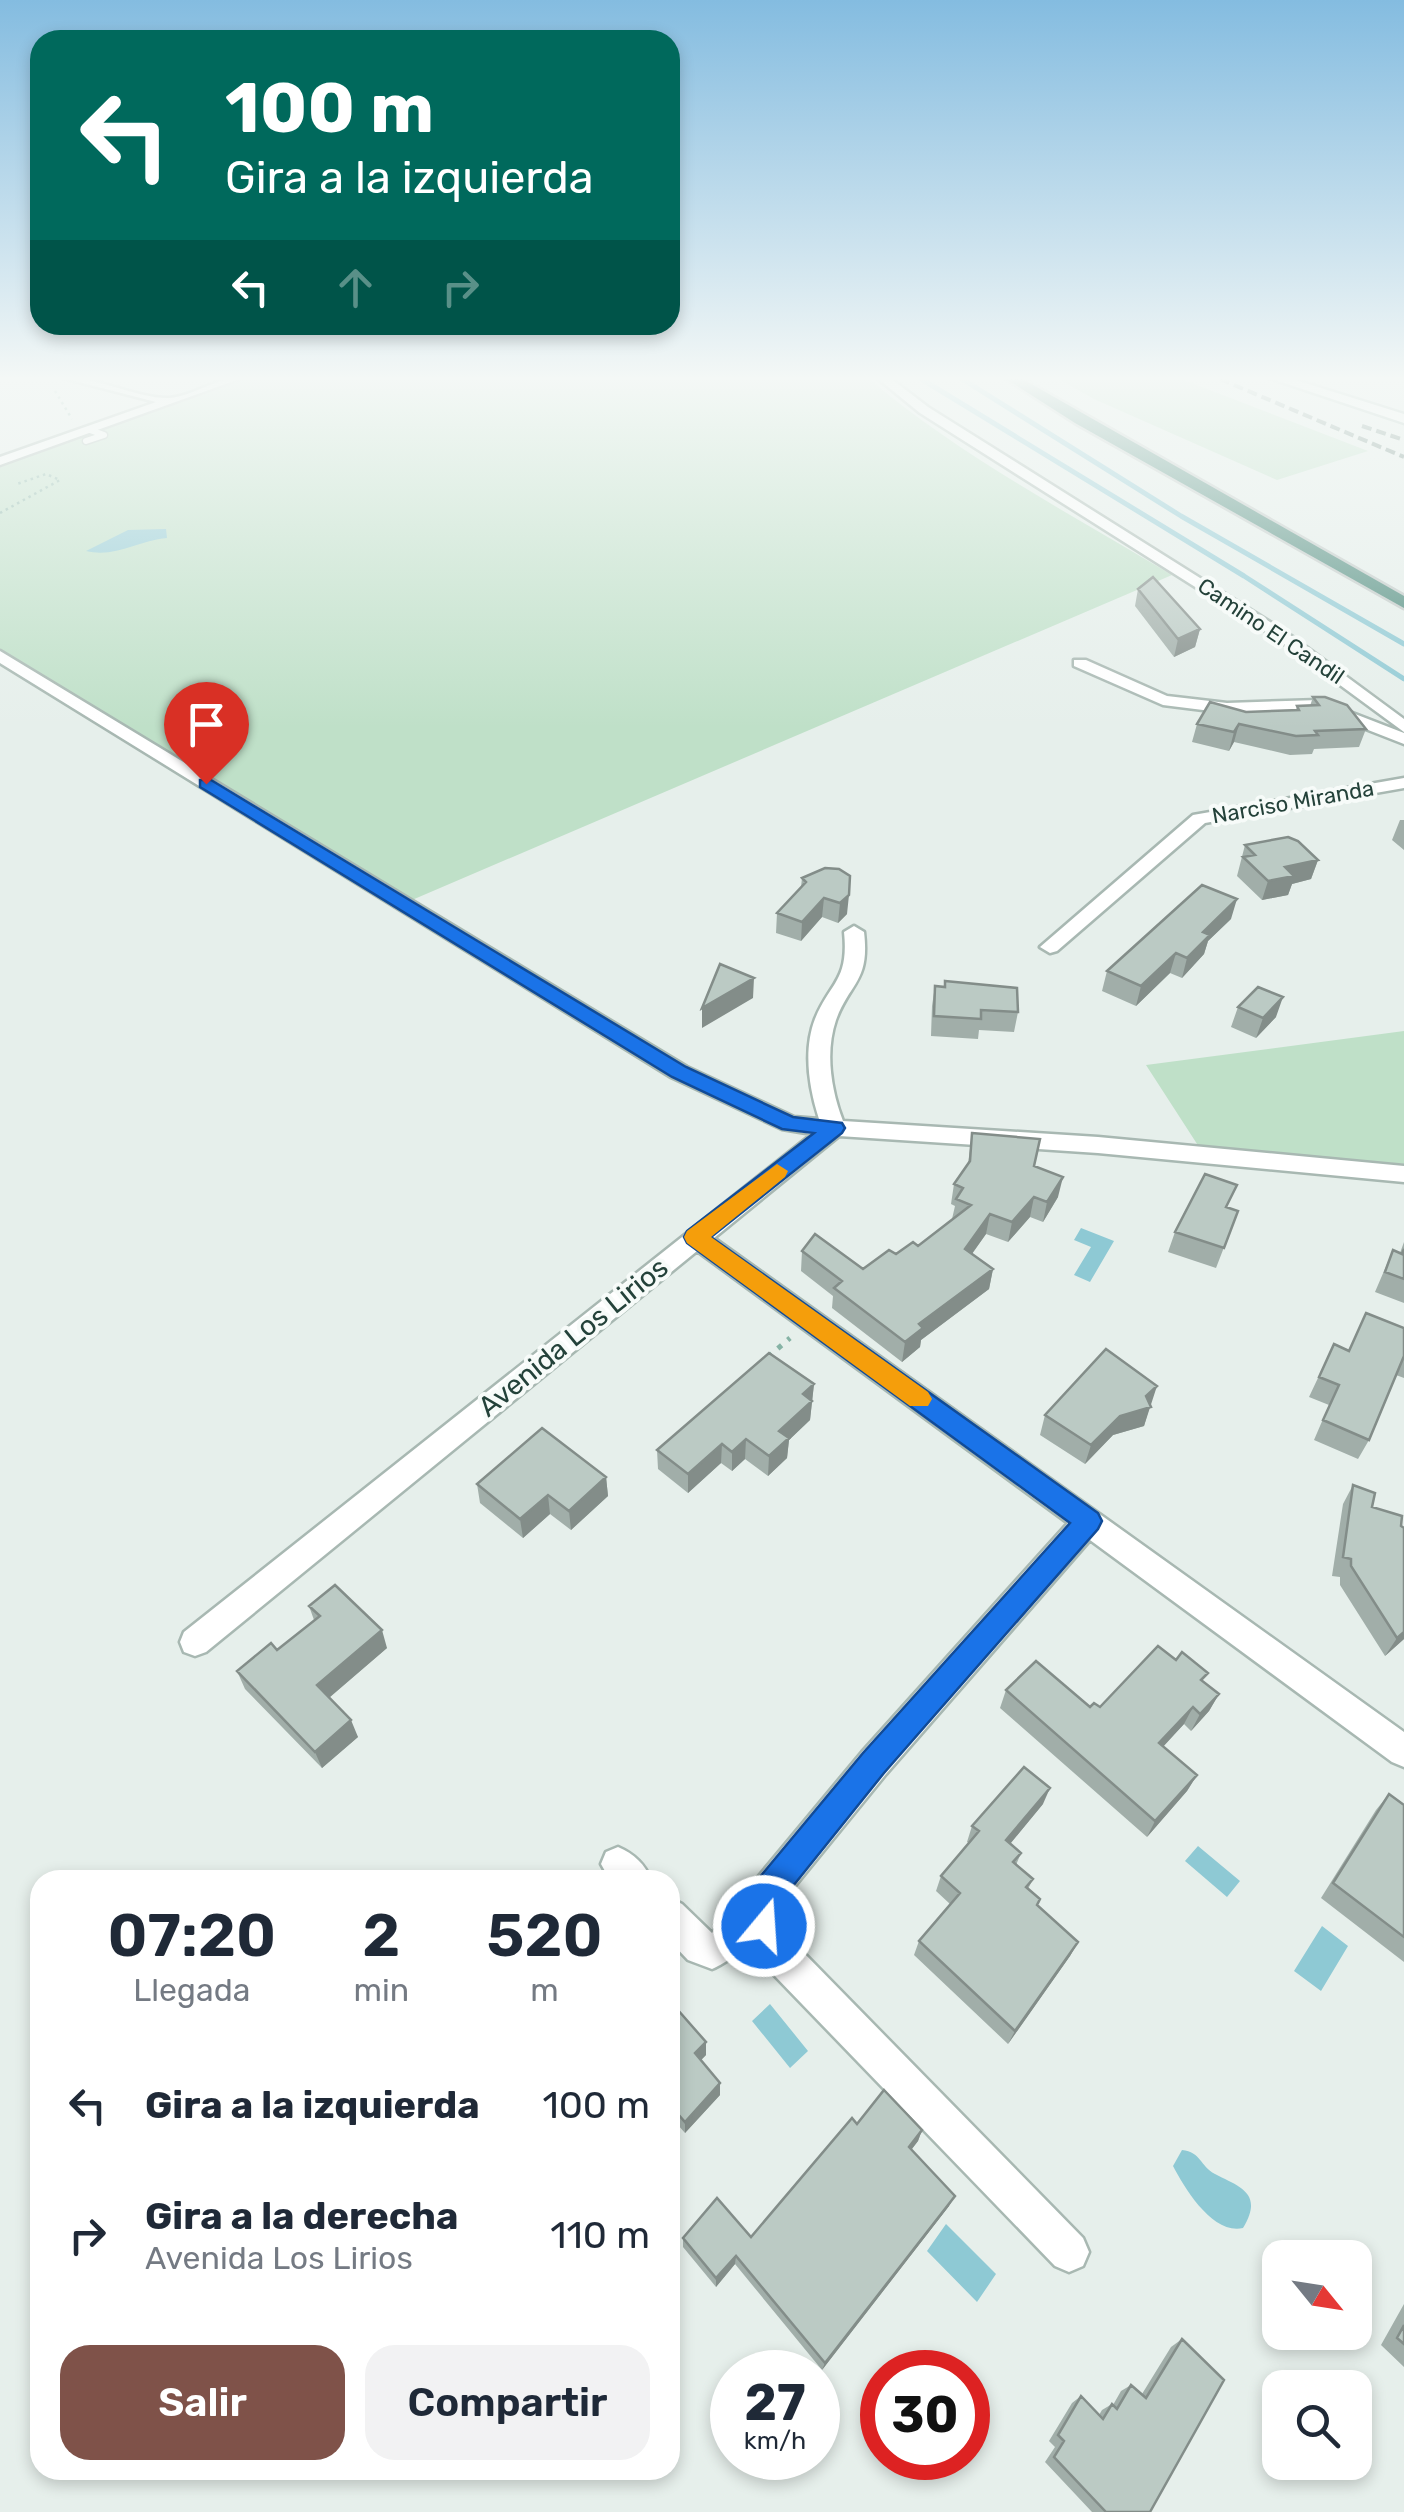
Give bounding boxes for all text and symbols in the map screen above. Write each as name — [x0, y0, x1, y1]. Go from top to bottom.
text: 100 m — [225, 67, 434, 150]
icon: left — [60, 70, 190, 200]
text: Gira a la izquierda — [225, 151, 594, 204]
icon: left — [223, 260, 278, 315]
icon: ahead — [328, 260, 383, 315]
icon: right — [433, 260, 488, 315]
street label: Camino El Candil — [1193, 572, 1349, 690]
pin — [164, 682, 249, 785]
icon: arrive — [179, 697, 234, 752]
street label: Narciso Miranda — [1210, 774, 1376, 830]
street label: Avenida Los Lirios — [472, 1250, 674, 1424]
position arrow — [712, 1874, 816, 1978]
text: 07:20 — [107, 1900, 276, 1971]
text: 2 — [362, 1900, 400, 1971]
text: 520 — [487, 1900, 603, 1971]
text: Llegada — [133, 1971, 250, 2009]
text: min — [354, 1971, 409, 2009]
text: m — [530, 1971, 559, 2009]
icon: left — [60, 2078, 115, 2133]
text: Gira a la izquierda — [145, 2082, 480, 2128]
text: 100 m — [542, 2082, 650, 2128]
text: Gira a la derecha — [145, 2193, 458, 2239]
icon: right — [60, 2208, 115, 2263]
text: 110 m — [550, 2212, 650, 2258]
text: Avenida Los Lirios — [145, 2239, 413, 2277]
north arrow — [1262, 2240, 1372, 2350]
map controls — [1262, 2240, 1372, 2480]
button: Salir — [60, 2345, 345, 2460]
button: Compartir — [365, 2345, 650, 2460]
speed limit sign: 30 — [860, 2350, 990, 2480]
button: search — [1262, 2370, 1372, 2480]
text: 27 — [744, 2373, 806, 2433]
text: km/h — [744, 2426, 806, 2455]

